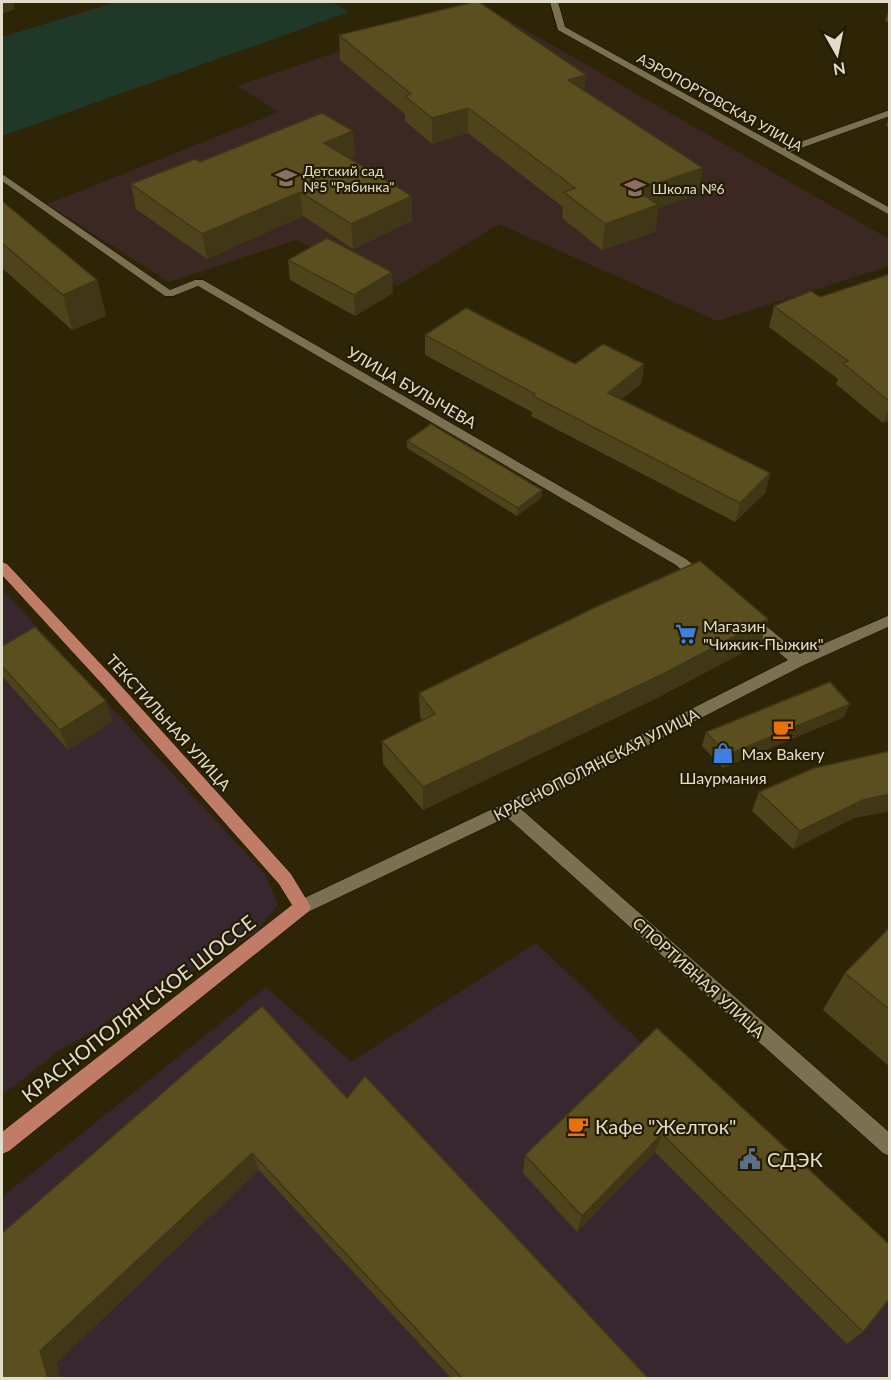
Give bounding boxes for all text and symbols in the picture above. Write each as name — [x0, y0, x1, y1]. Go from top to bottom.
north arrow — [807, 24, 867, 84]
street label: АЭРОПОРТОВСКАЯ УЛИЦА — [634, 49, 806, 155]
text: N — [832, 59, 847, 80]
place label: Детский сад №5 "Рябинка" — [303, 162, 394, 195]
school or university icon: Детский сад №5 "Рябинка" — [274, 166, 298, 190]
school or university icon: Школа №6 — [623, 176, 647, 200]
place label: Школа №6 — [652, 180, 725, 197]
street label: УЛИЦА БУЛЫЧЕВА — [344, 342, 480, 432]
place label: Магазин "Чижик-Пыжик" — [703, 616, 824, 653]
supermarket icon: Магазин "Чижик-Пыжик" — [674, 622, 698, 646]
street label: ТЕКСТИЛЬНАЯ УЛИЦА — [103, 650, 235, 794]
street label: КРАСНОПОЛЯНСКАЯ УЛИЦА — [490, 704, 702, 824]
cafe icon: Max Bakery — [771, 717, 795, 741]
shop icon: Шаурмания — [711, 741, 735, 765]
place label: Max Bakery — [742, 744, 825, 763]
place label: Шаурмания — [679, 768, 767, 787]
street label: КРАСНОПОЛЯНСКОЕ ШОССЕ — [16, 909, 260, 1107]
street label: СПОРТИВНАЯ УЛИЦА — [629, 913, 769, 1041]
cafe icon: Кафе "Желток" — [566, 1114, 590, 1138]
place label: Кафе "Желток" — [595, 1114, 736, 1138]
public building icon: СДЭК — [738, 1147, 762, 1171]
place label: СДЭК — [767, 1147, 824, 1171]

